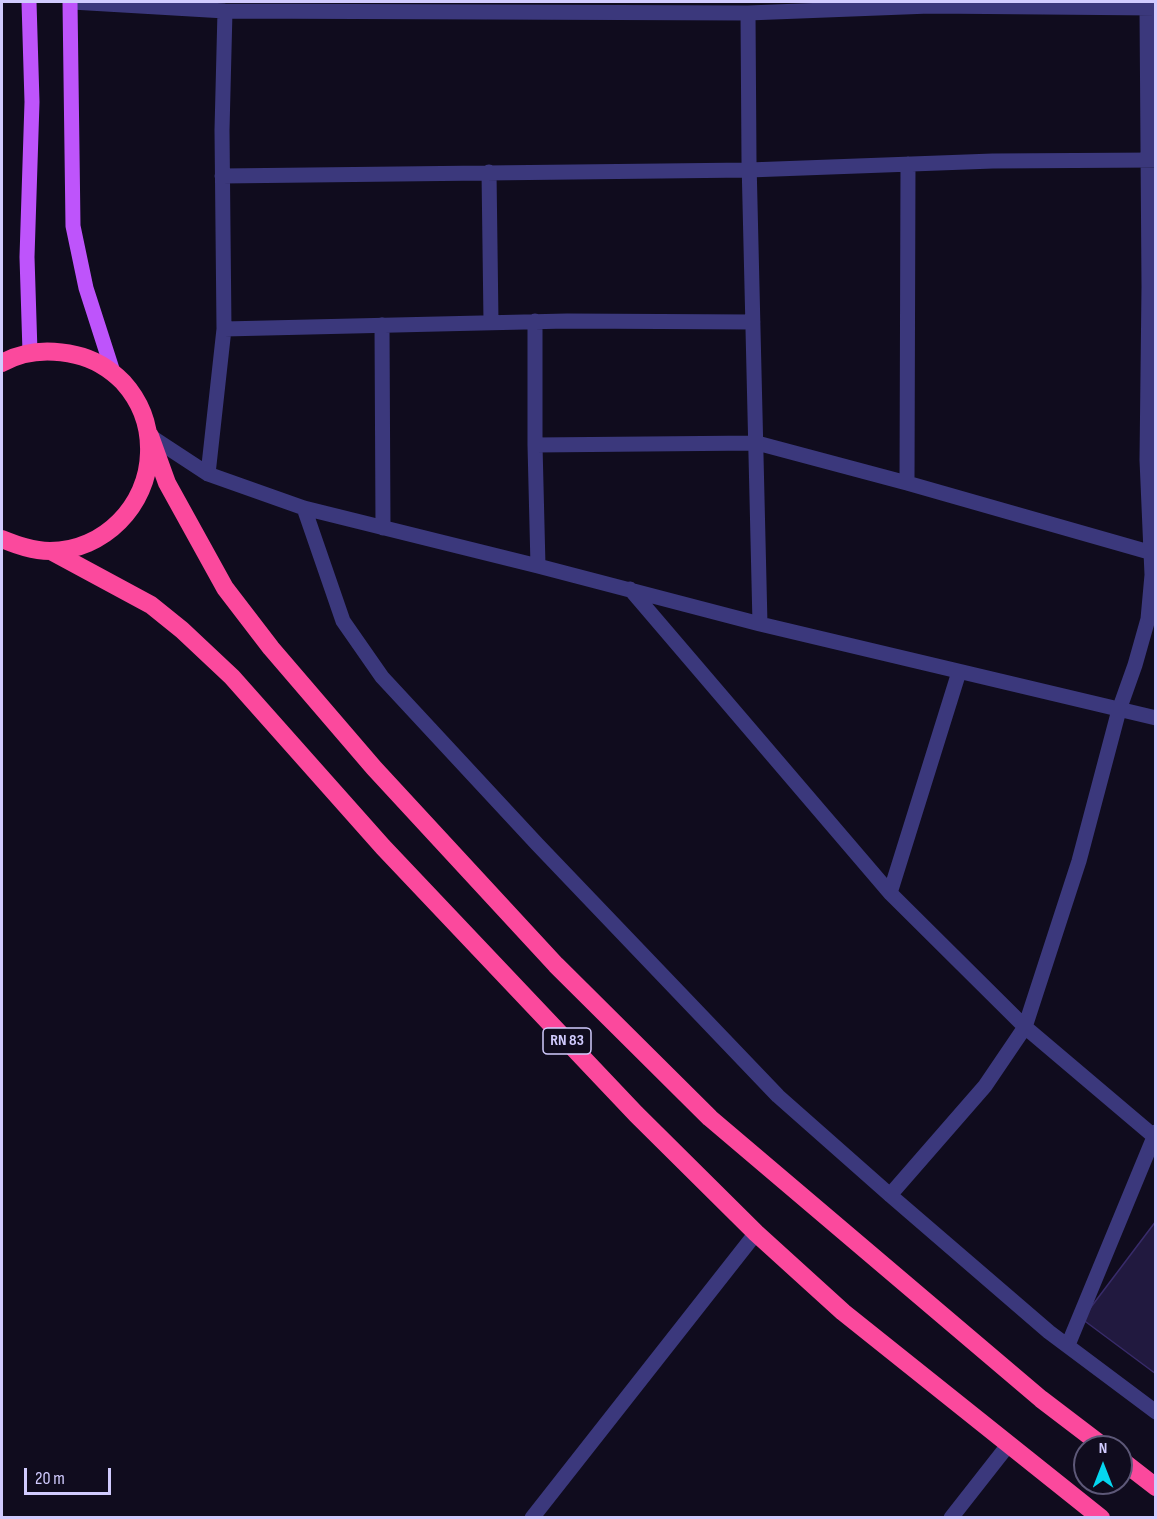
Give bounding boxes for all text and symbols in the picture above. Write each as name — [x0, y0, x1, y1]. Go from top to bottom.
road number: RN 83 — [543, 1028, 591, 1054]
north arrow — [1073, 1435, 1133, 1495]
text: N — [1099, 1439, 1107, 1458]
scale bar — [27, 1456, 114, 1494]
text: 20 m — [35, 1468, 65, 1489]

